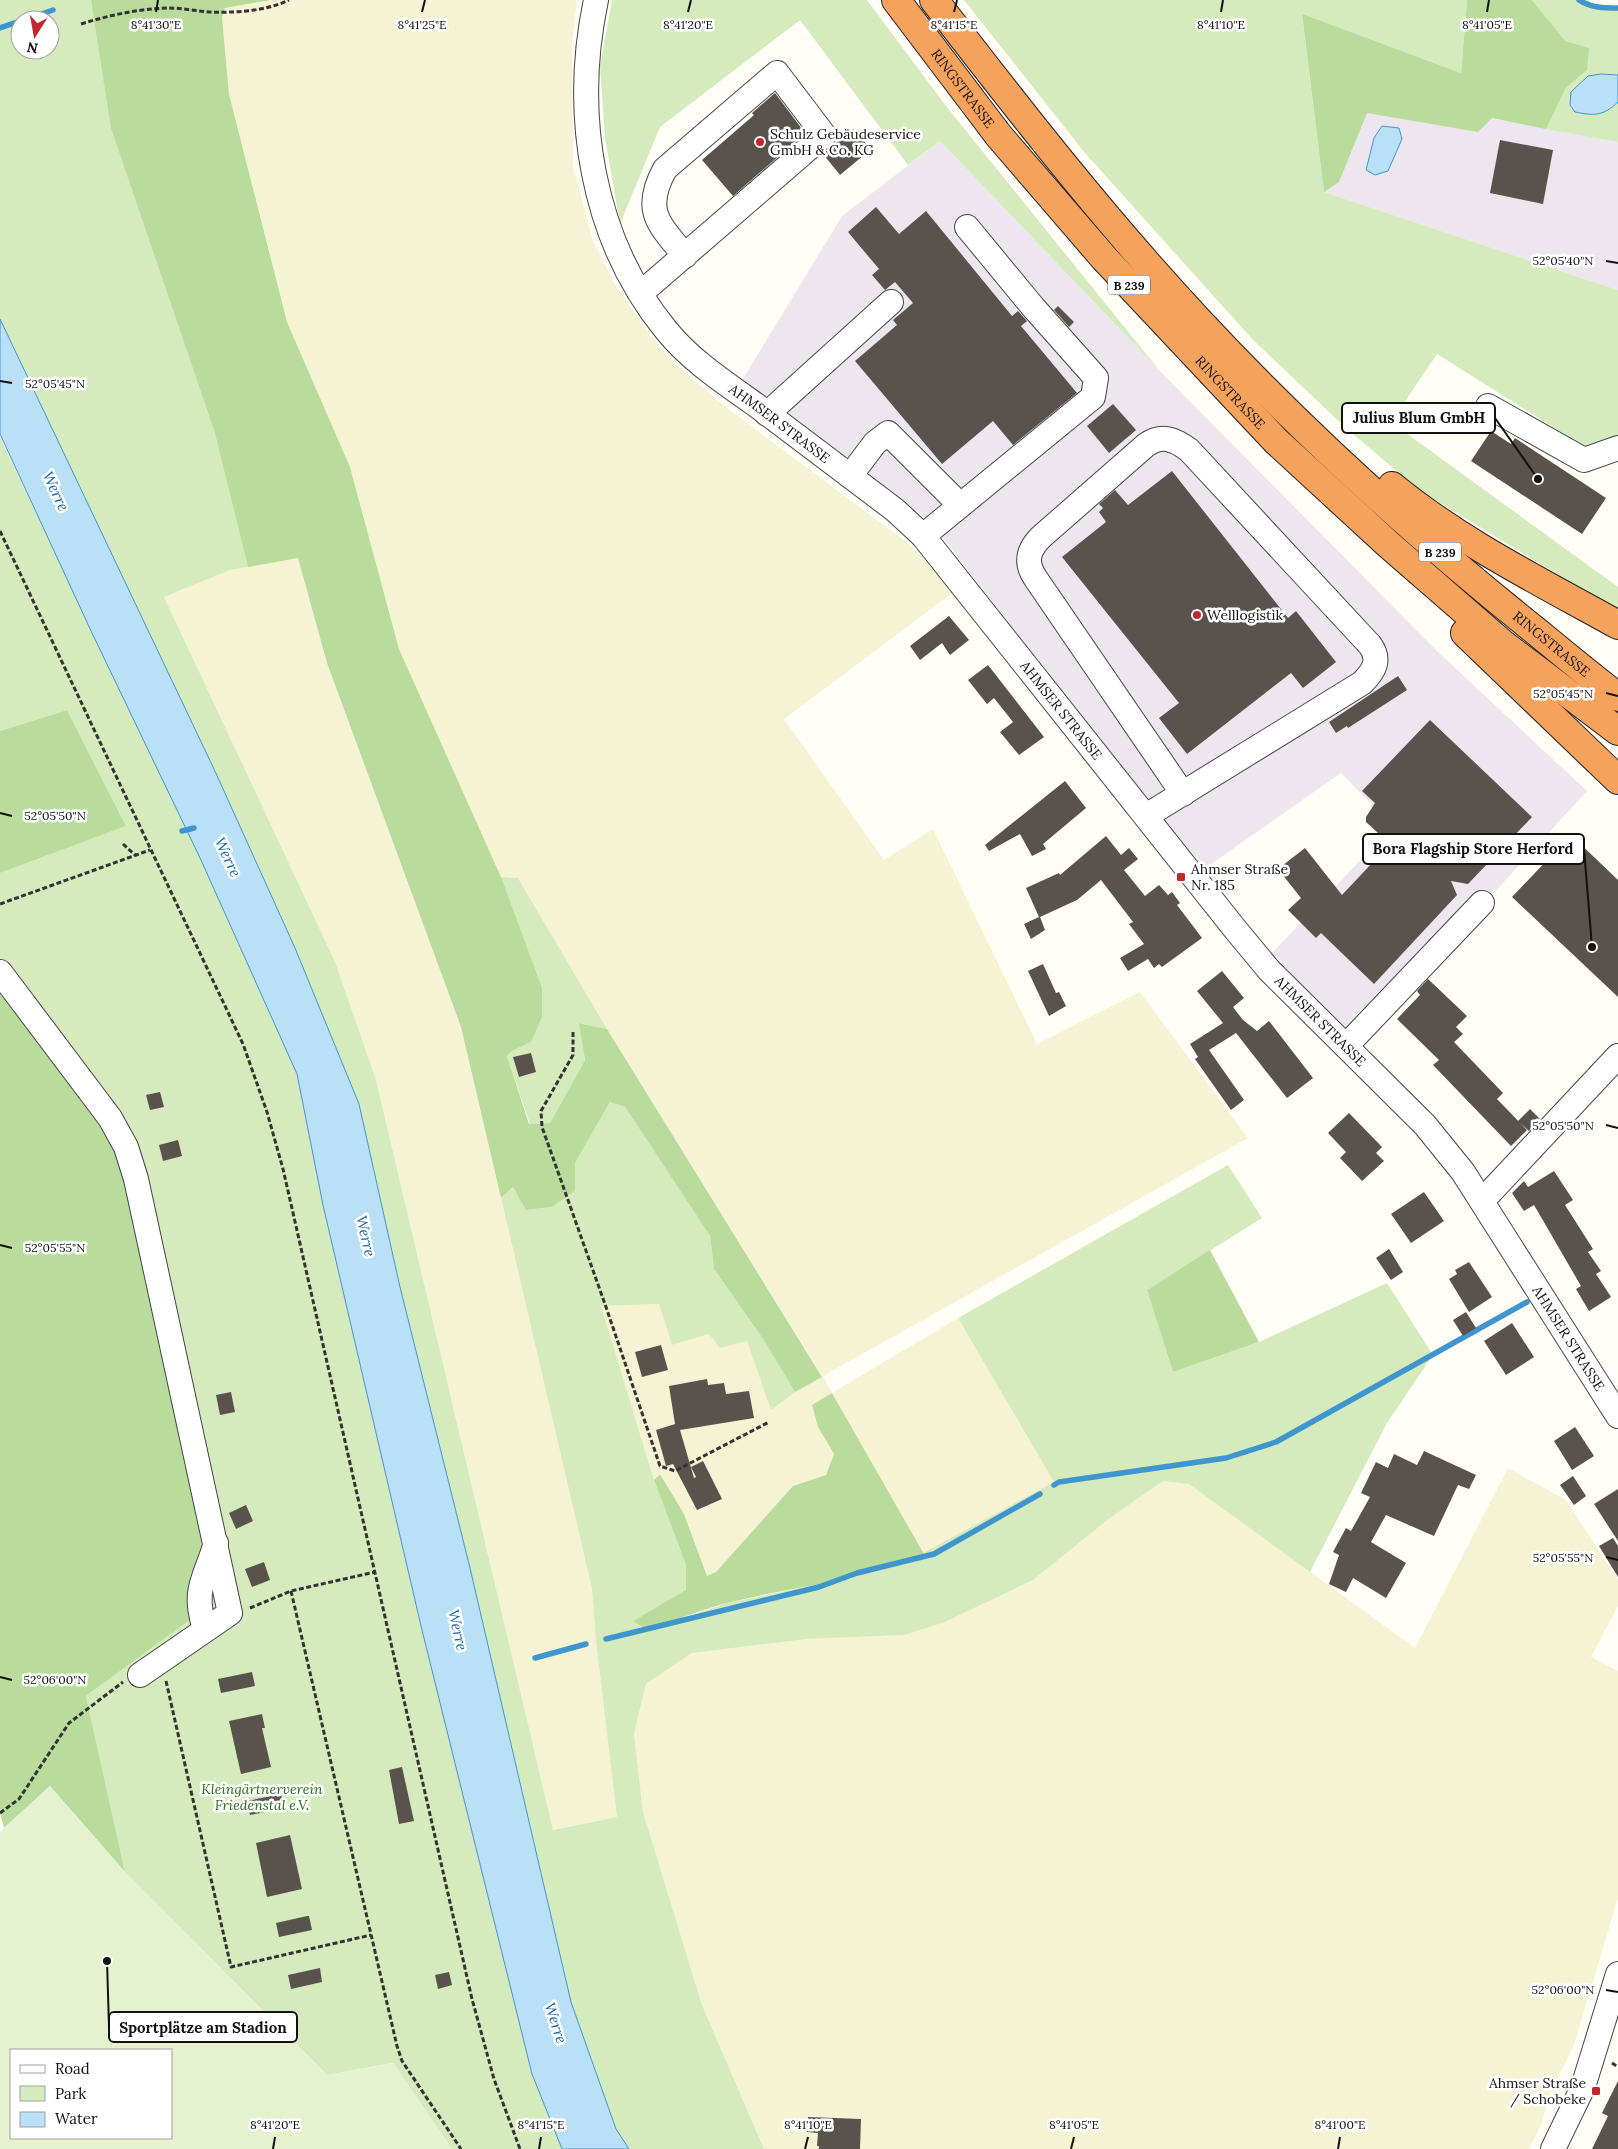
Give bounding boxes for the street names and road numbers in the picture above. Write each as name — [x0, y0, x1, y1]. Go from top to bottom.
street label: RINGSTRASSE — [927, 45, 999, 132]
road number: B 239 — [1108, 276, 1150, 294]
street label: RINGSTRASSE — [1191, 352, 1269, 433]
street label: AHMSER STRASSE — [725, 379, 834, 467]
road number: B 239 — [1419, 542, 1461, 562]
street label: RINGSTRASSE — [1509, 607, 1594, 681]
street label: AHMSER STRASSE — [1016, 656, 1106, 764]
street label: AHMSER STRASSE — [1270, 971, 1370, 1070]
street label: AHMSER STRASSE — [1528, 1281, 1609, 1395]

